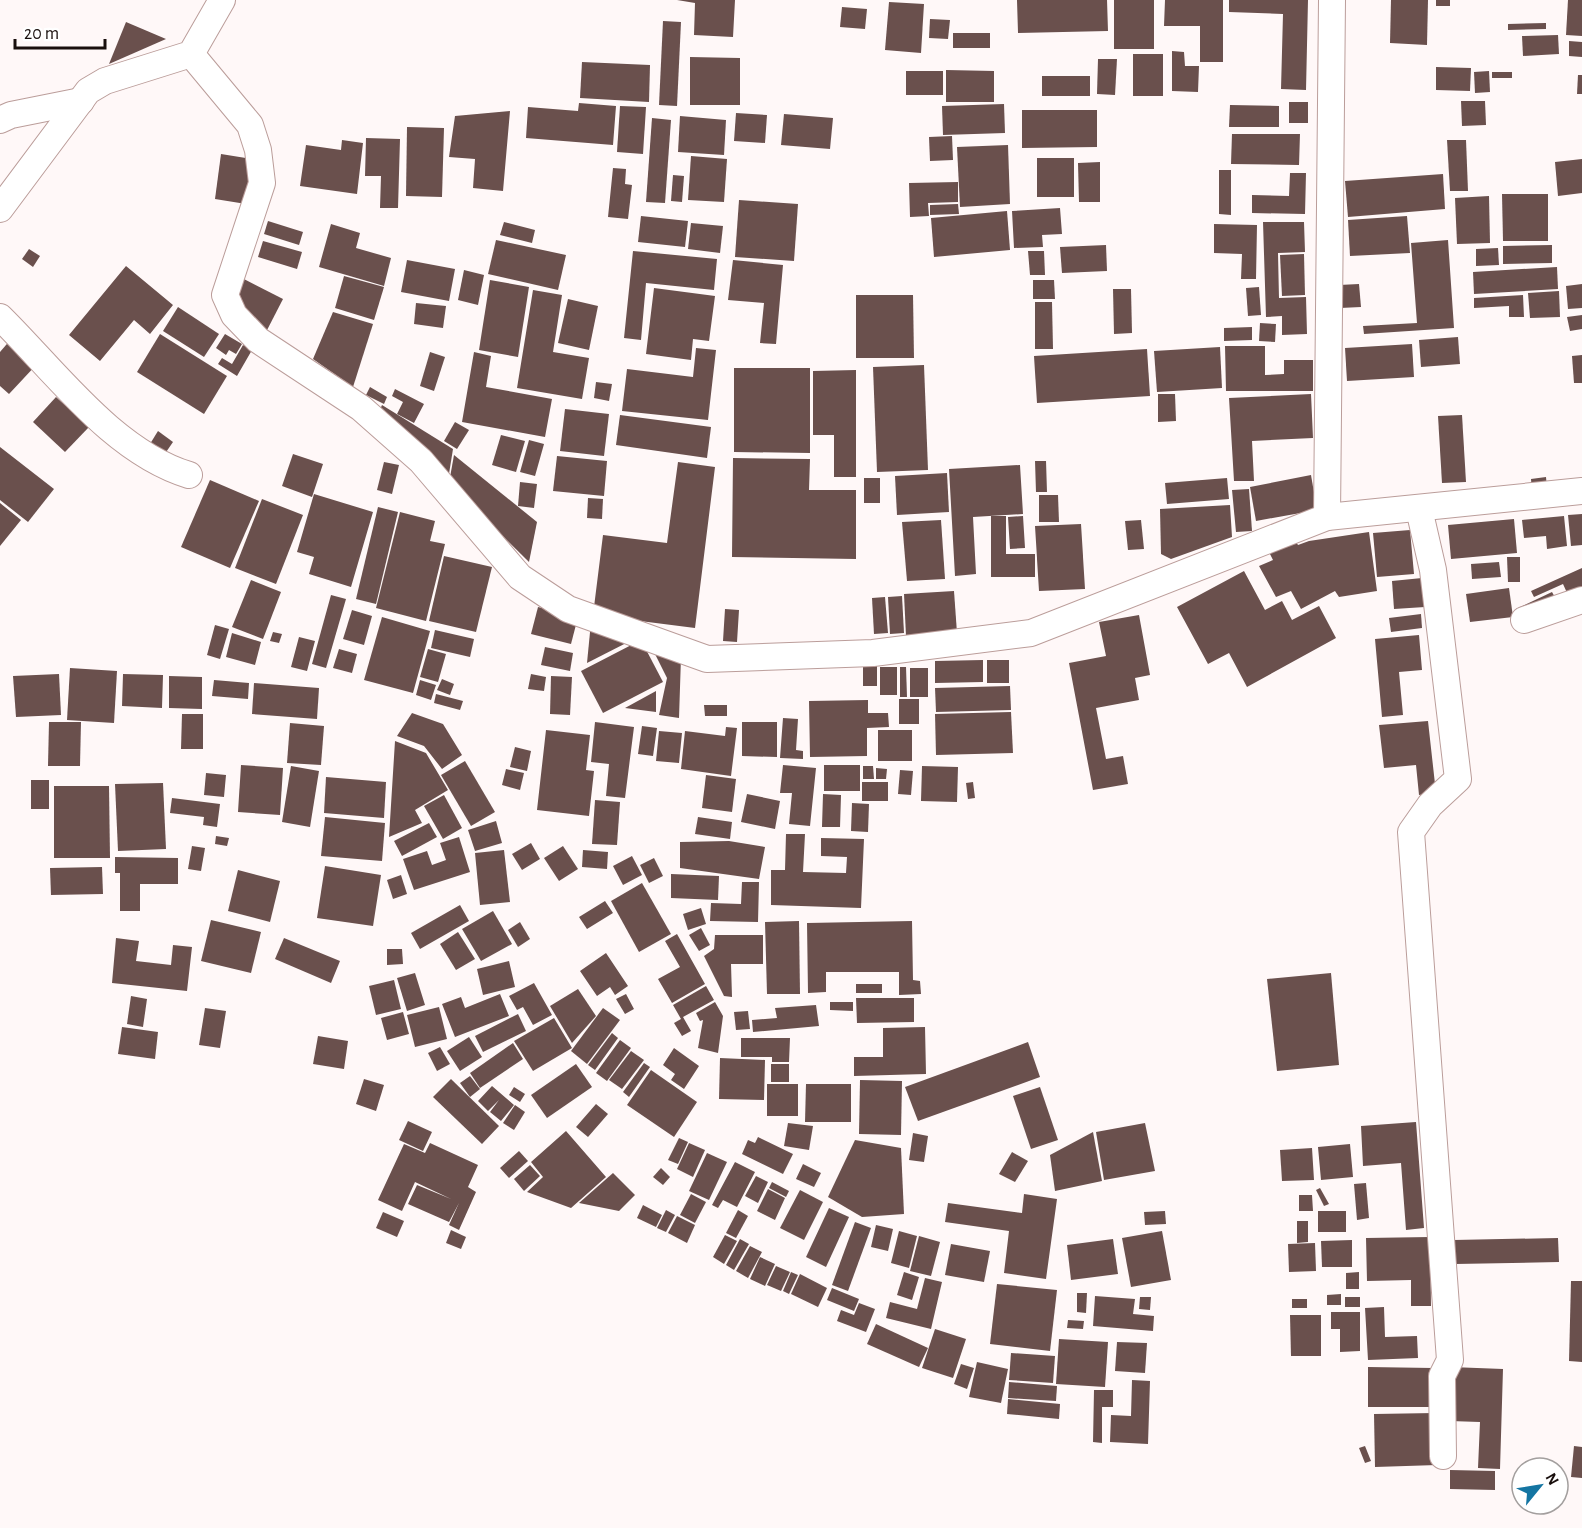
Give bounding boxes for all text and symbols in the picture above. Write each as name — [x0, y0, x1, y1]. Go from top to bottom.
scale bar — [15, 12, 105, 50]
text: 20 m — [24, 25, 59, 43]
north arrow — [1510, 1456, 1570, 1516]
text: N — [1542, 1470, 1562, 1488]

